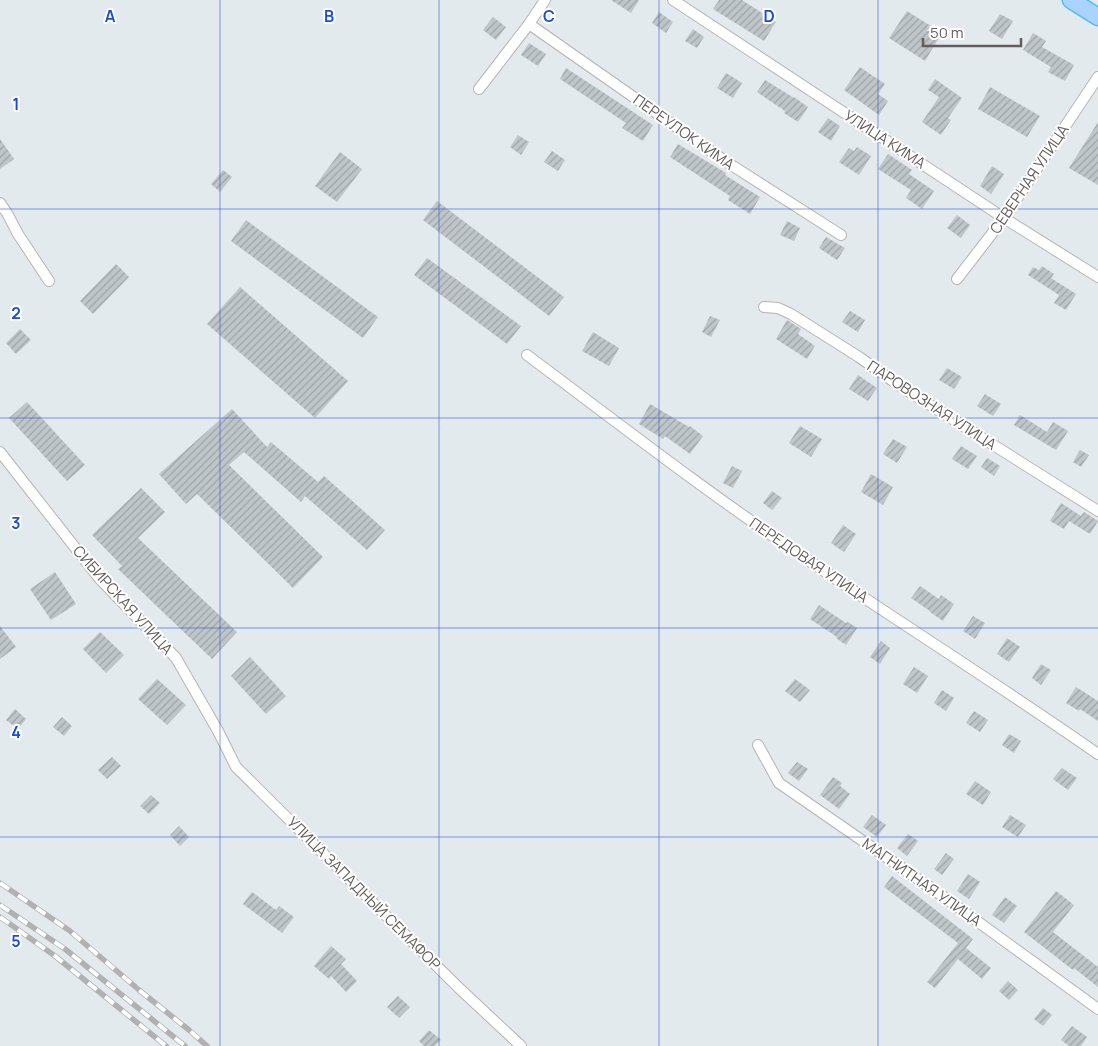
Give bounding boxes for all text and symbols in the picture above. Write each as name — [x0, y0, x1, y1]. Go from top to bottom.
text: A — [105, 5, 116, 27]
text: B — [324, 5, 334, 27]
text: C — [543, 5, 555, 27]
text: D — [763, 5, 775, 27]
scale bar — [923, 15, 1020, 47]
text: 50 m — [930, 22, 964, 43]
street label: ПЕРЕУЛОК КИМА — [629, 89, 739, 175]
text: 1 — [12, 93, 20, 115]
street label: УЛИЦА КИМА — [840, 105, 930, 174]
street label: СЕВЕРНАЯ УЛИЦА — [985, 120, 1074, 238]
text: 2 — [11, 302, 21, 324]
street label: ПАРОВОЗНАЯ УЛИЦА — [863, 355, 1001, 455]
text: 3 — [11, 512, 21, 534]
street label: ПЕРЕДОВАЯ УЛИЦА — [746, 512, 873, 608]
street label: СИБИРСКАЯ УЛИЦА — [68, 541, 178, 660]
text: 4 — [11, 721, 21, 743]
street label: УЛИЦА ЗАПАДНЫЙ СЕМАФОР — [283, 812, 445, 974]
street label: МАГНИТНАЯ УЛИЦА — [858, 833, 986, 931]
text: 5 — [11, 930, 21, 952]

